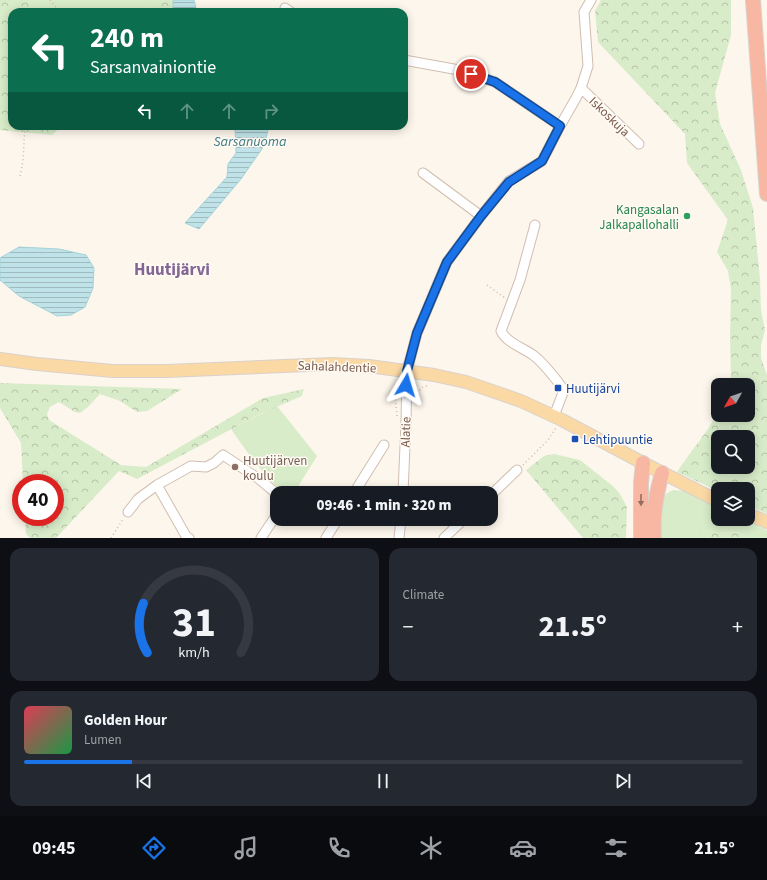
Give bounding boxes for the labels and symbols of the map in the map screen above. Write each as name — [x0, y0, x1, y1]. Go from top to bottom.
pin — [454, 57, 488, 91]
street label: Iskoskuja — [585, 93, 634, 141]
water label: Sarsanuoma — [214, 132, 287, 152]
place label: Kangasalan Jalkapallohalli — [599, 201, 679, 234]
marker: Kangasalan Jalkapallohalli — [682, 211, 692, 221]
district label: Huutijärvi — [134, 258, 210, 282]
street label: Sahalahdentie — [297, 357, 377, 377]
position arrow — [385, 364, 427, 406]
north arrow — [711, 378, 755, 422]
place label: Huutijärvi — [566, 380, 620, 398]
marker: Huutijärvi — [553, 383, 563, 393]
street label: Alatie — [396, 416, 416, 448]
place label: Lehtipuuntie — [583, 431, 653, 449]
marker: Lehtipuuntie — [570, 434, 580, 444]
place label: Huutijärven koulu — [243, 452, 307, 485]
marker: Huutijärven koulu — [230, 462, 240, 472]
speed limit sign: 40 — [12, 474, 64, 526]
one-way arrow — [638, 494, 644, 507]

